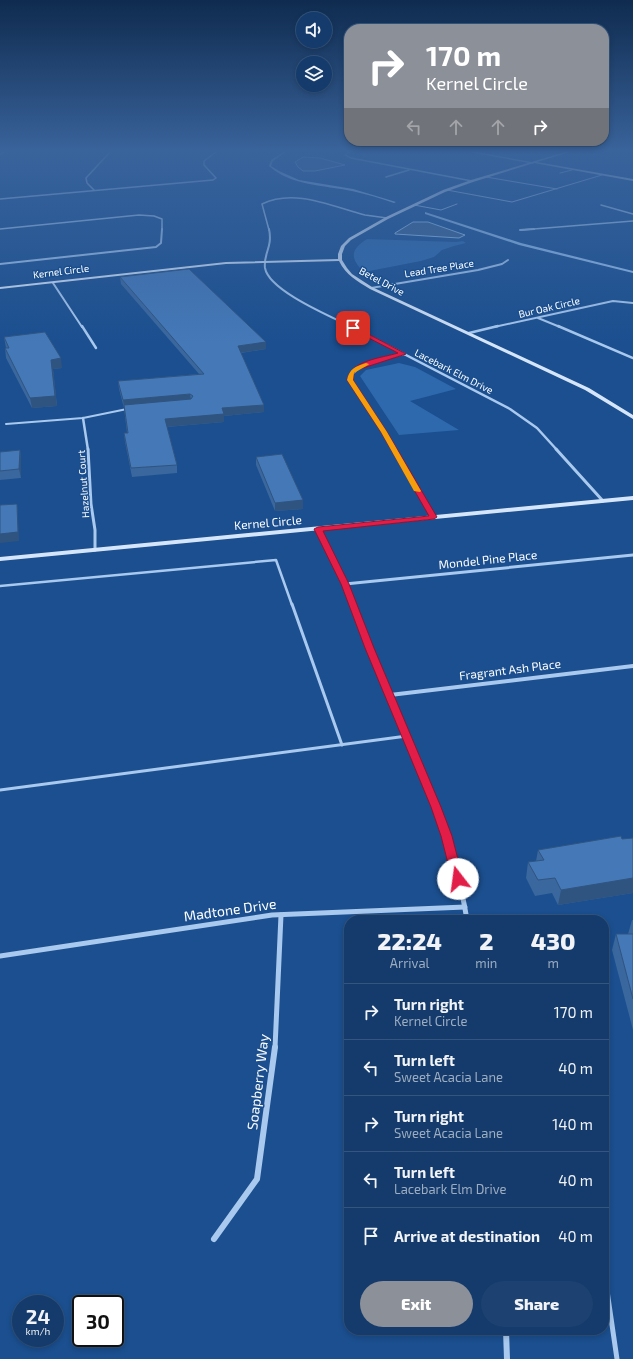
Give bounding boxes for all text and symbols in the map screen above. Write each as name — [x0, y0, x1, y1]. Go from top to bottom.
map controls — [296, 12, 332, 92]
button: sound — [296, 12, 332, 48]
text: 170 m — [426, 38, 501, 72]
icon: right — [360, 40, 412, 92]
button: layers — [296, 56, 332, 92]
text: Kernel Circle — [426, 72, 528, 94]
icon: left — [403, 116, 425, 138]
icon: ahead — [445, 116, 467, 138]
icon: ahead — [487, 116, 509, 138]
icon: right — [529, 116, 551, 138]
street label: Lead Tree Place — [404, 257, 474, 279]
street label: Kernel Circle — [32, 262, 90, 280]
street label: Betel Drive — [357, 264, 407, 298]
street label: Bur Oak Circle — [517, 294, 581, 320]
pin — [336, 311, 370, 345]
icon: arrive — [342, 317, 364, 339]
street label: Lacebark Elm Drive — [413, 346, 495, 396]
street label: Hazelnut Court — [75, 449, 91, 518]
street label: Kernel Circle — [233, 512, 302, 532]
street label: Mondel Pine Place — [438, 547, 538, 571]
street label: Fragrant Ash Place — [458, 656, 562, 682]
position arrow — [437, 858, 479, 900]
street label: Madtone Drive — [183, 895, 277, 924]
text: 22:24 — [377, 926, 442, 955]
text: 2 — [479, 926, 493, 955]
text: 430 — [531, 926, 576, 955]
text: Arrival — [390, 955, 429, 971]
text: min — [475, 955, 497, 971]
text: m — [547, 955, 559, 971]
text: Turn right — [394, 995, 464, 1013]
icon: right — [360, 1001, 382, 1023]
text: 170 m — [554, 1003, 593, 1021]
text: Kernel Circle — [394, 1013, 468, 1029]
street label: Soapberry Way — [243, 1032, 272, 1131]
text: Turn left — [394, 1051, 455, 1069]
icon: left — [360, 1057, 382, 1079]
text: 40 m — [558, 1059, 593, 1077]
text: Sweet Acacia Lane — [394, 1069, 503, 1085]
text: Turn right — [394, 1107, 464, 1125]
icon: right — [360, 1113, 382, 1135]
text: 140 m — [552, 1115, 593, 1133]
text: Sweet Acacia Lane — [394, 1125, 503, 1141]
text: Turn left — [394, 1163, 455, 1181]
icon: left — [360, 1169, 382, 1191]
text: 40 m — [558, 1171, 593, 1189]
text: Lacebark Elm Drive — [394, 1181, 507, 1197]
icon: arrive — [360, 1225, 382, 1247]
text: Arrive at destination — [394, 1227, 540, 1245]
text: 40 m — [558, 1227, 593, 1245]
button: Exit — [360, 1281, 473, 1327]
button: Share — [481, 1281, 593, 1327]
speed limit sign: 30 — [72, 1295, 124, 1347]
text: 24 — [26, 1304, 50, 1328]
text: km/h — [26, 1325, 50, 1337]

